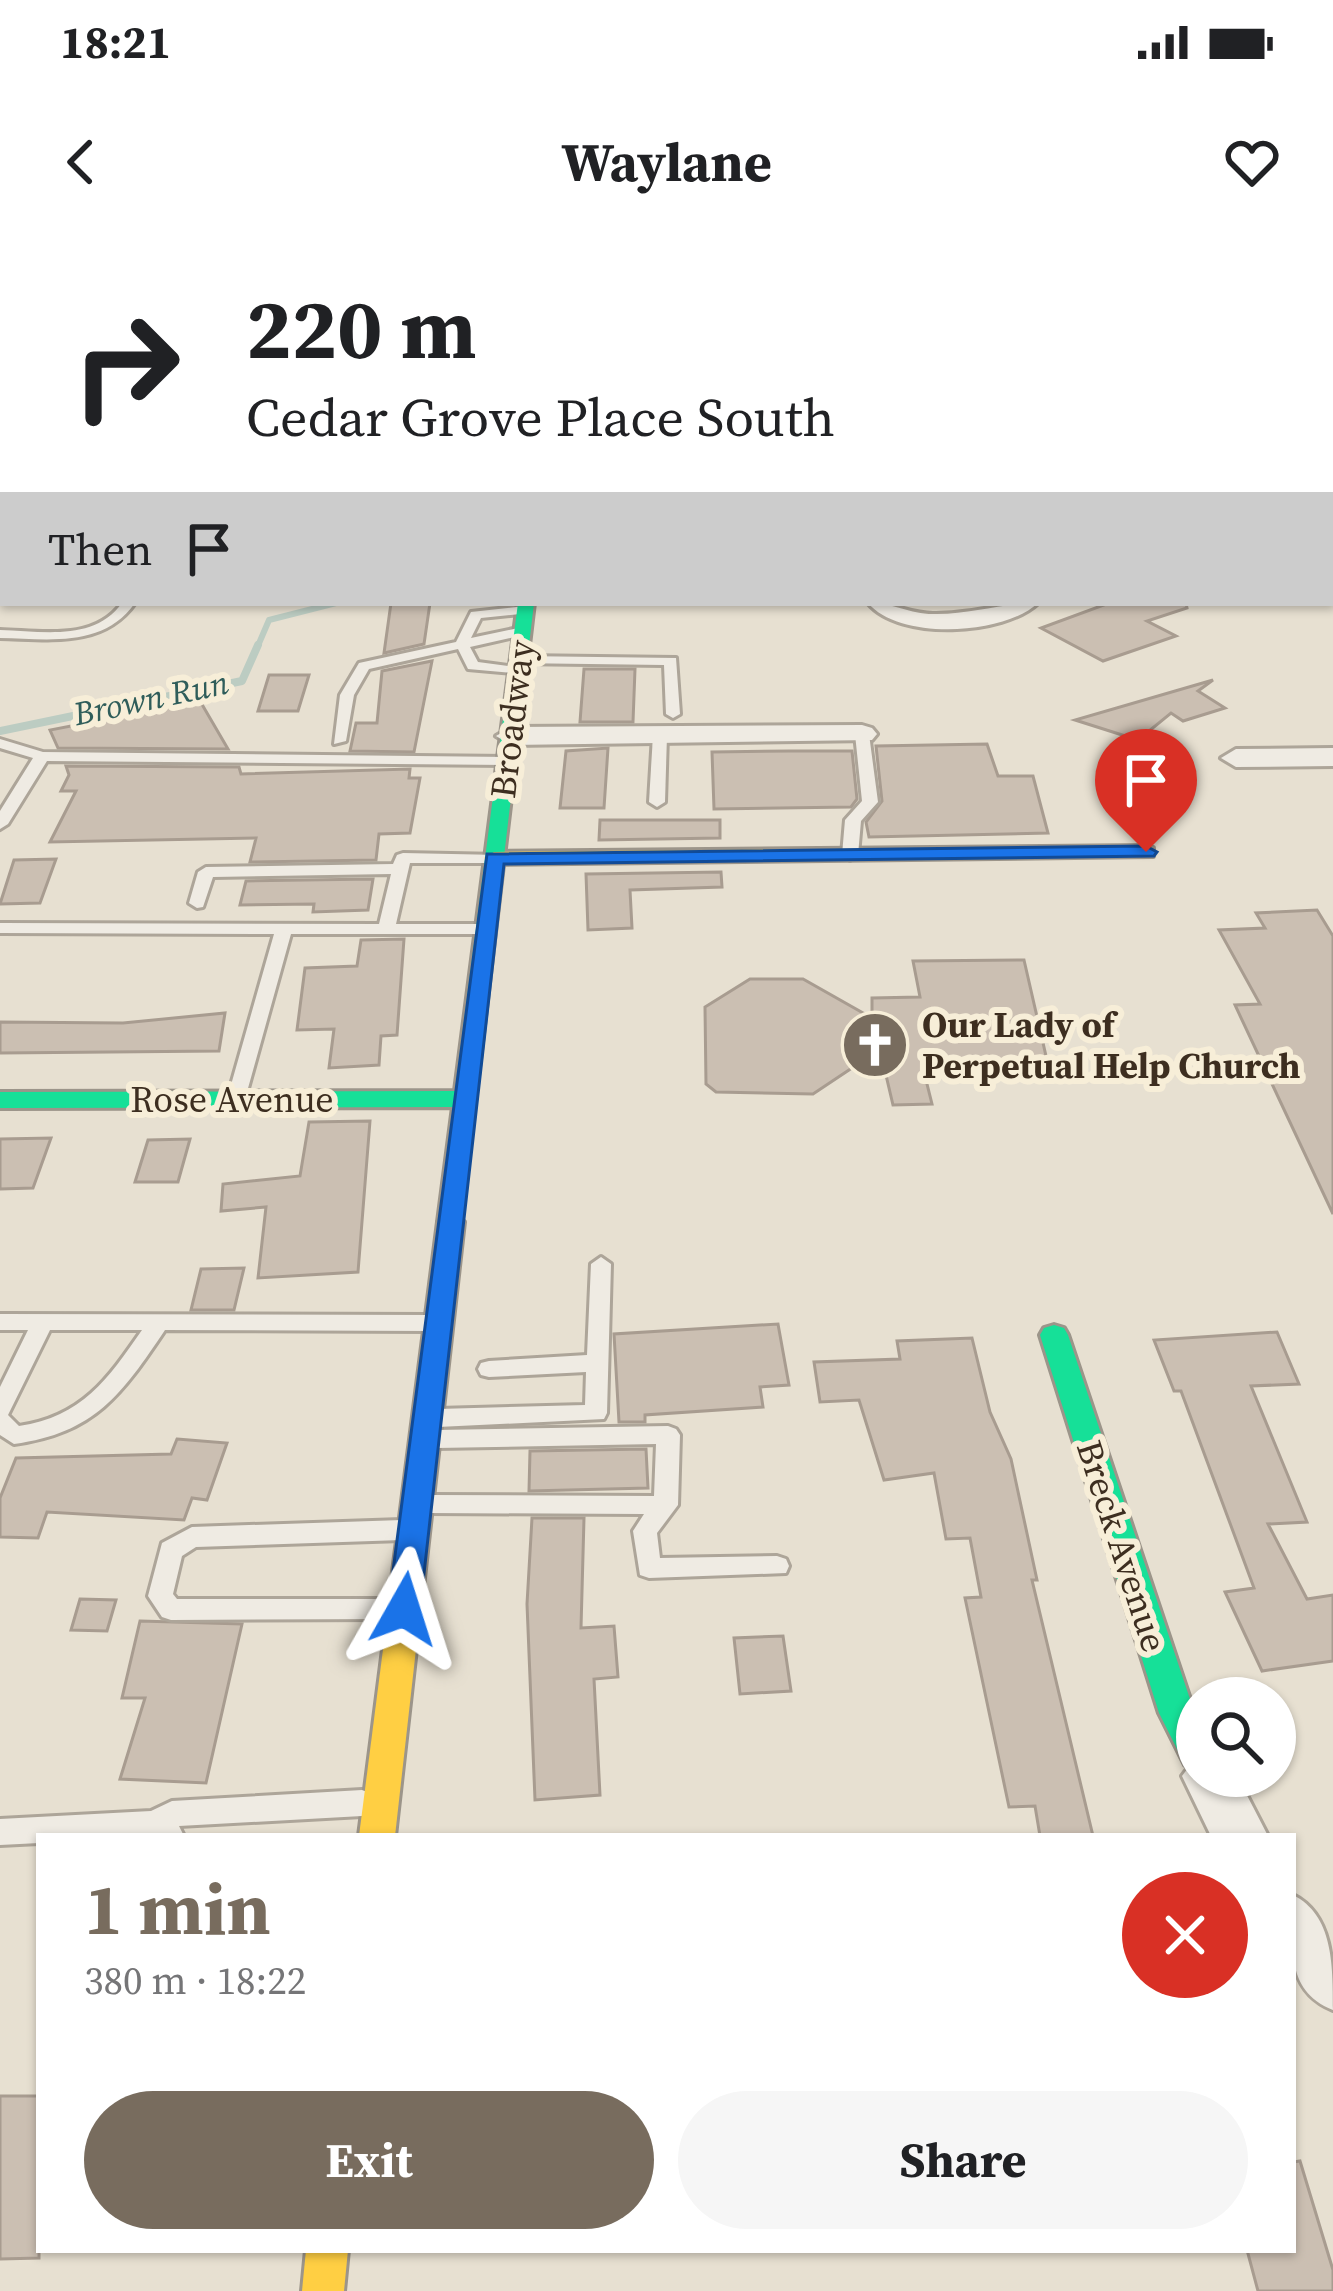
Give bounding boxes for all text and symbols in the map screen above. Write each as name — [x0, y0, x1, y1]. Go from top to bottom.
text: 18:21 — [60, 11, 171, 73]
text: Waylane — [561, 125, 772, 199]
icon: back — [48, 129, 114, 195]
icon: heart — [1219, 129, 1285, 195]
text: 220 m — [246, 271, 477, 386]
icon: right — [48, 288, 204, 444]
text: Cedar Grove Place South — [246, 380, 835, 454]
icon: arrive — [176, 516, 242, 582]
text: Then — [48, 518, 152, 580]
street label: Broadway — [478, 637, 546, 801]
water label: Brown Run — [69, 660, 233, 737]
pin — [1095, 729, 1197, 852]
icon: arrive — [1113, 747, 1179, 813]
place label: Our Lady of Perpetual Help Church — [922, 1000, 1301, 1090]
church icon: Our Lady of Perpetual Help Church — [840, 1010, 910, 1080]
street label: Rose Avenue — [130, 1075, 334, 1124]
street label: Breck Avenue — [1065, 1434, 1179, 1658]
position arrow — [341, 1546, 467, 1672]
map controls — [1176, 1677, 1296, 1797]
button: search — [1176, 1677, 1296, 1797]
text: 1 min — [84, 1859, 271, 1958]
button: close — [1122, 1872, 1248, 1998]
text: 380 m · 18:22 — [84, 1954, 306, 2007]
button: Exit — [84, 2091, 654, 2229]
button: Share — [678, 2091, 1248, 2229]

